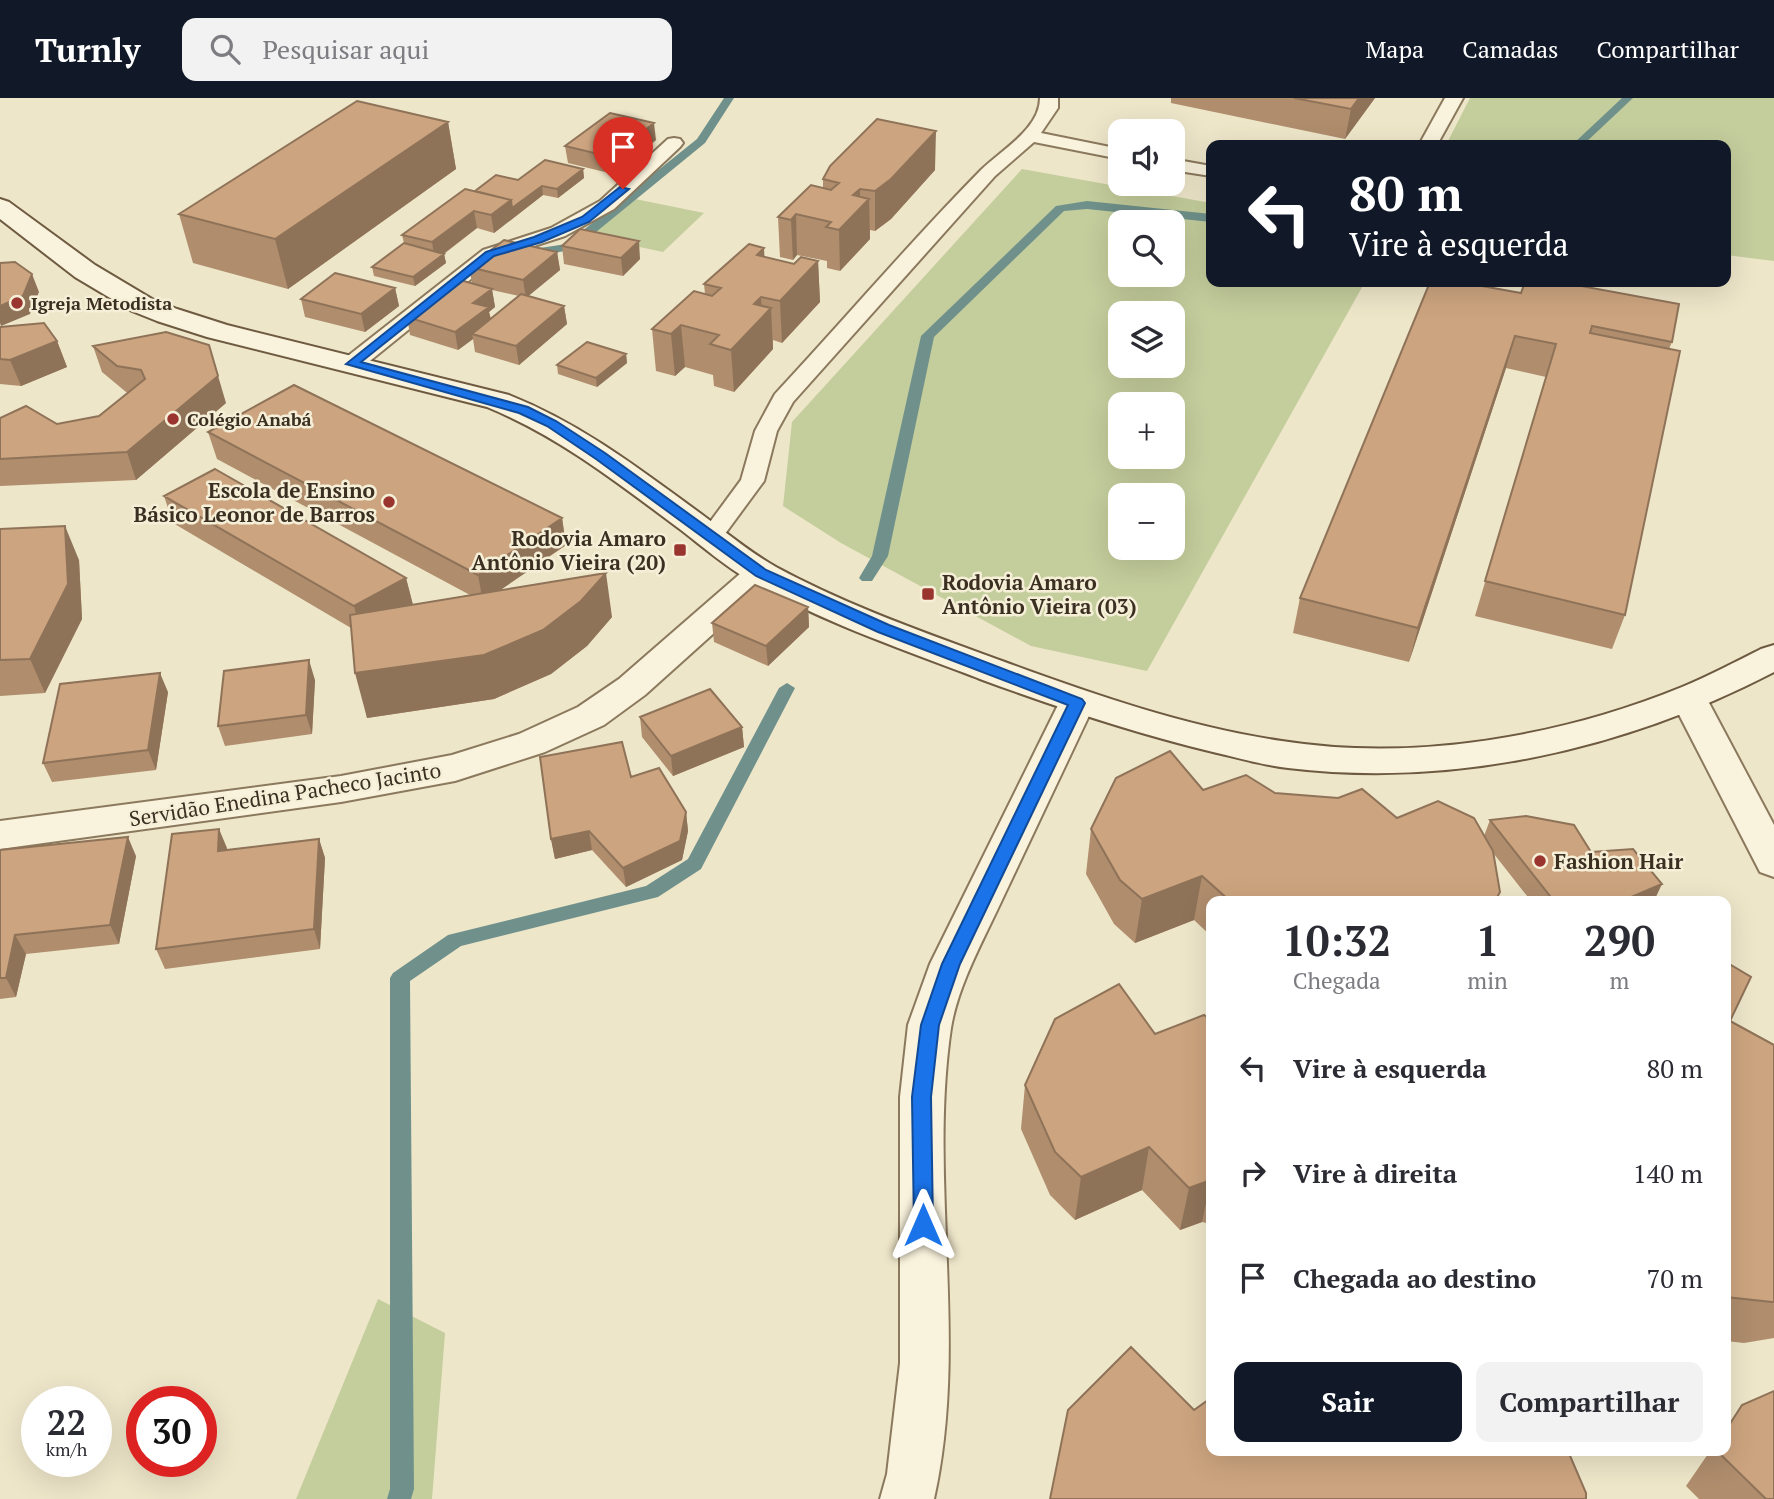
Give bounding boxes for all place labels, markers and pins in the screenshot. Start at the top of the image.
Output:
pin [593,117,653,189]
place label: Igreja Metodista [31,291,172,315]
marker: Igreja Metodista [9,295,25,311]
place label: Colégio Anabá [187,407,312,431]
marker: Colégio Anabá [165,411,181,427]
place label: Escola de Ensino Básico Leonor de Barros [134,476,375,528]
marker: Escola de Ensino Básico Leonor de Barros [381,494,397,510]
place label: Rodovia Amaro Antônio Vieira (20) [471,524,666,576]
marker: Rodovia Amaro Antônio Vieira (20) [672,542,688,558]
place label: Rodovia Amaro Antônio Vieira (03) [942,568,1137,620]
marker: Rodovia Amaro Antônio Vieira (03) [920,586,936,602]
place label: Fashion Hair [1554,847,1683,875]
marker: Fashion Hair [1532,853,1548,869]

